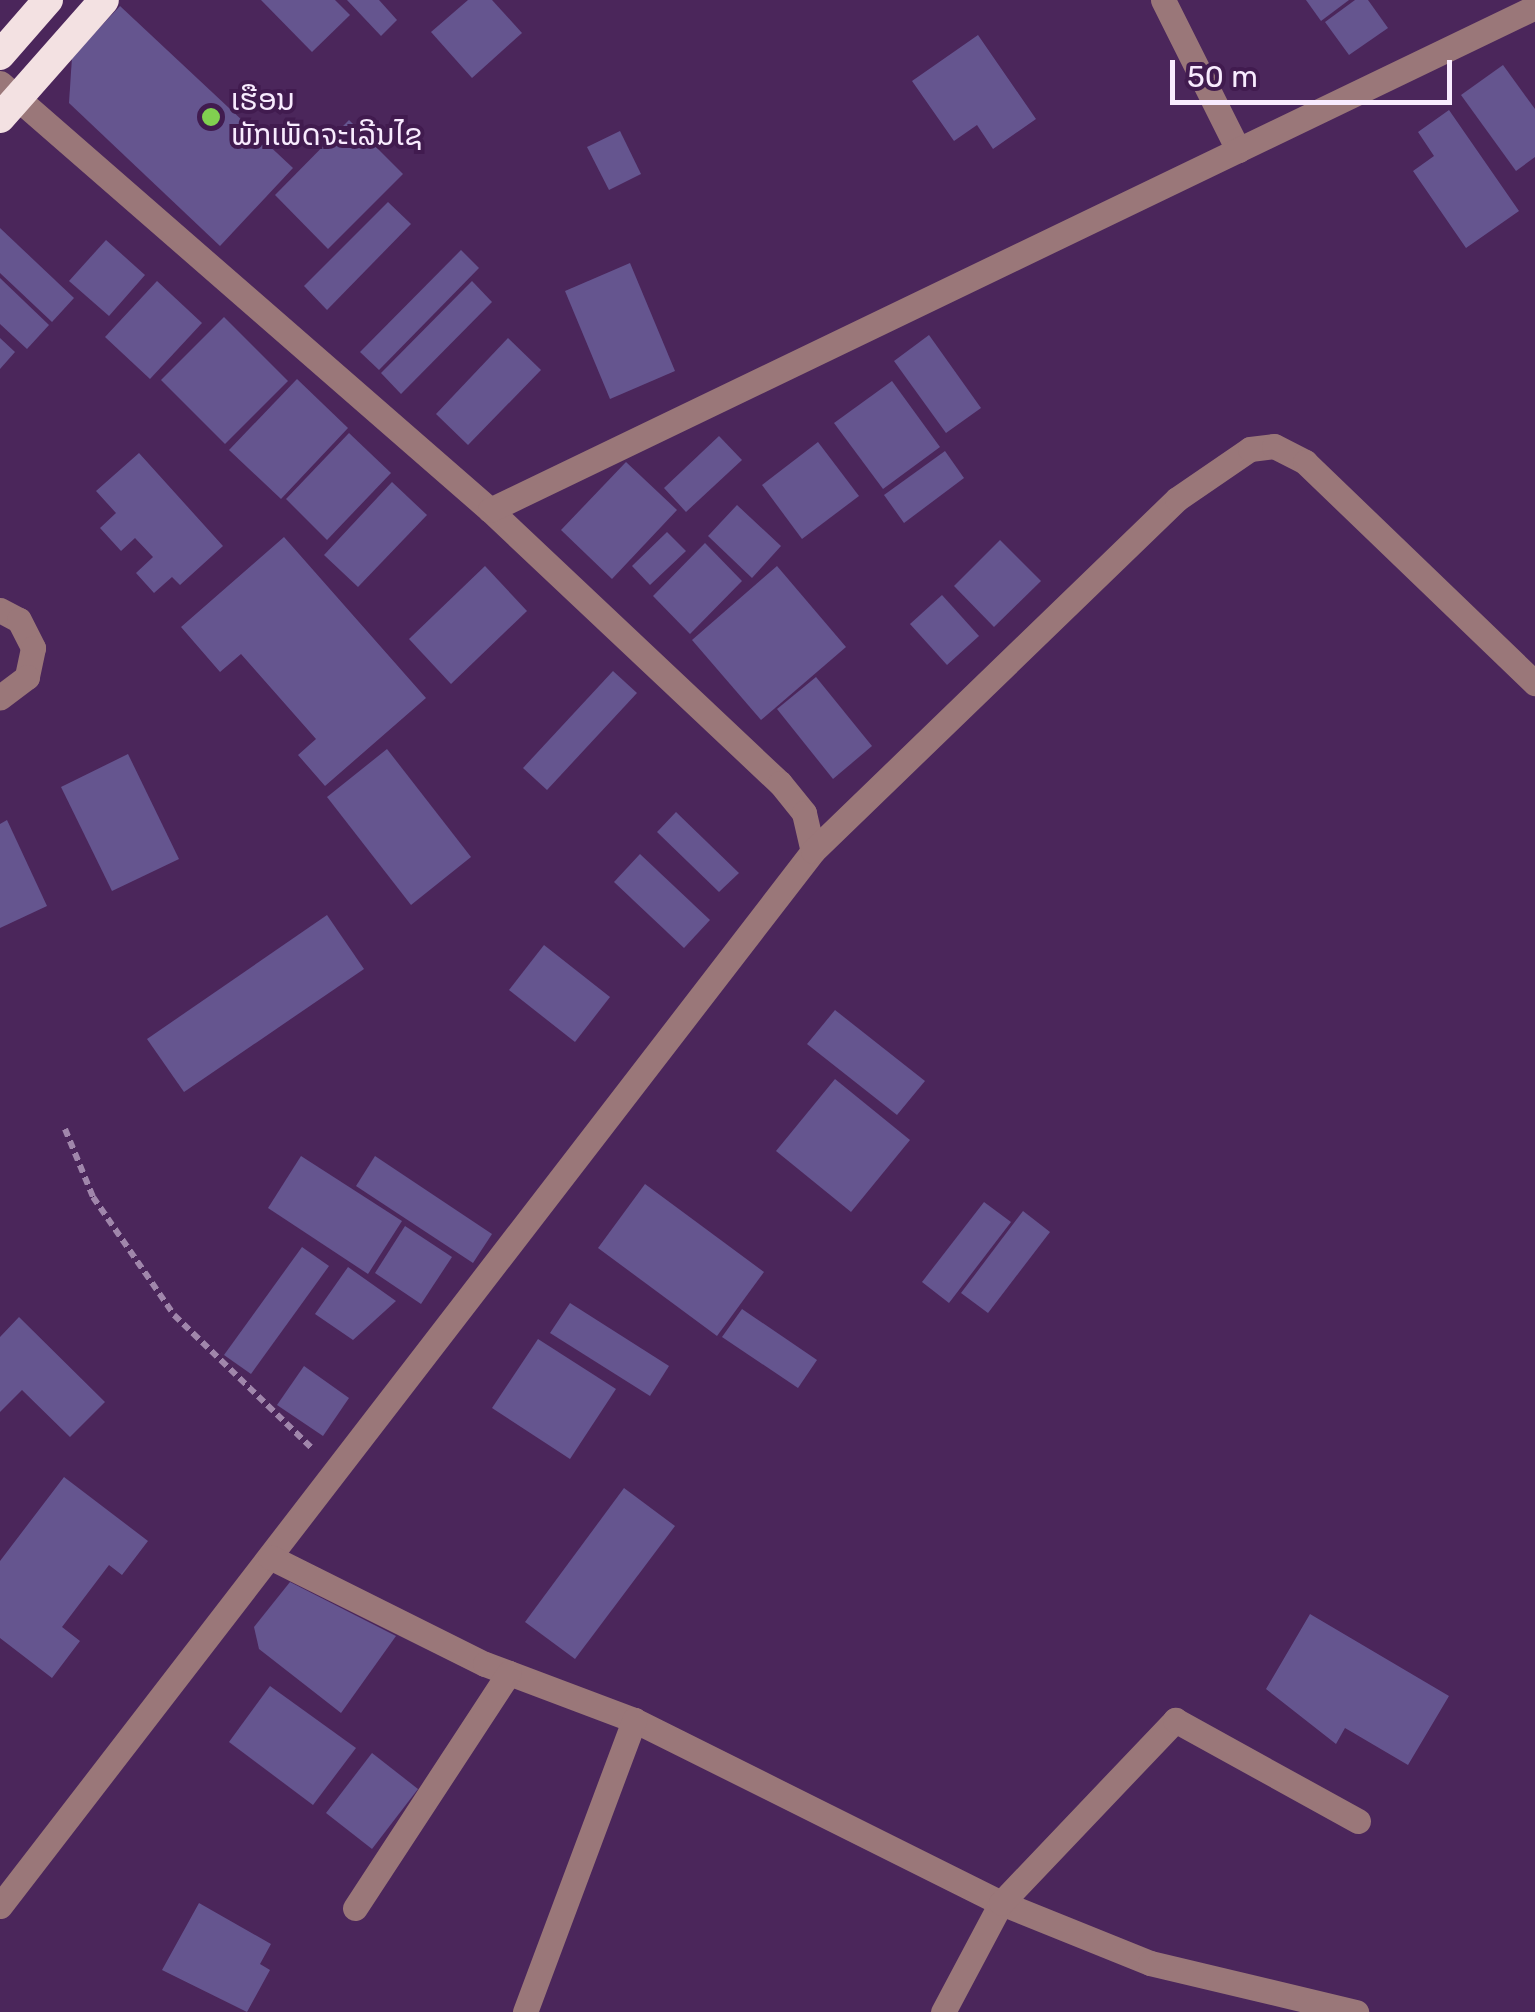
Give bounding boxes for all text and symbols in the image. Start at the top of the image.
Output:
scale bar [1175,40,1458,102]
text: 50 m [1187,59,1258,95]
place label: ເຮືອນ ພັກເພັດຈະເລີນໄຊ [231,82,423,152]
marker: ເຮືອນ ພັກເພັດຈະເລີນໄຊ [200,106,222,128]

